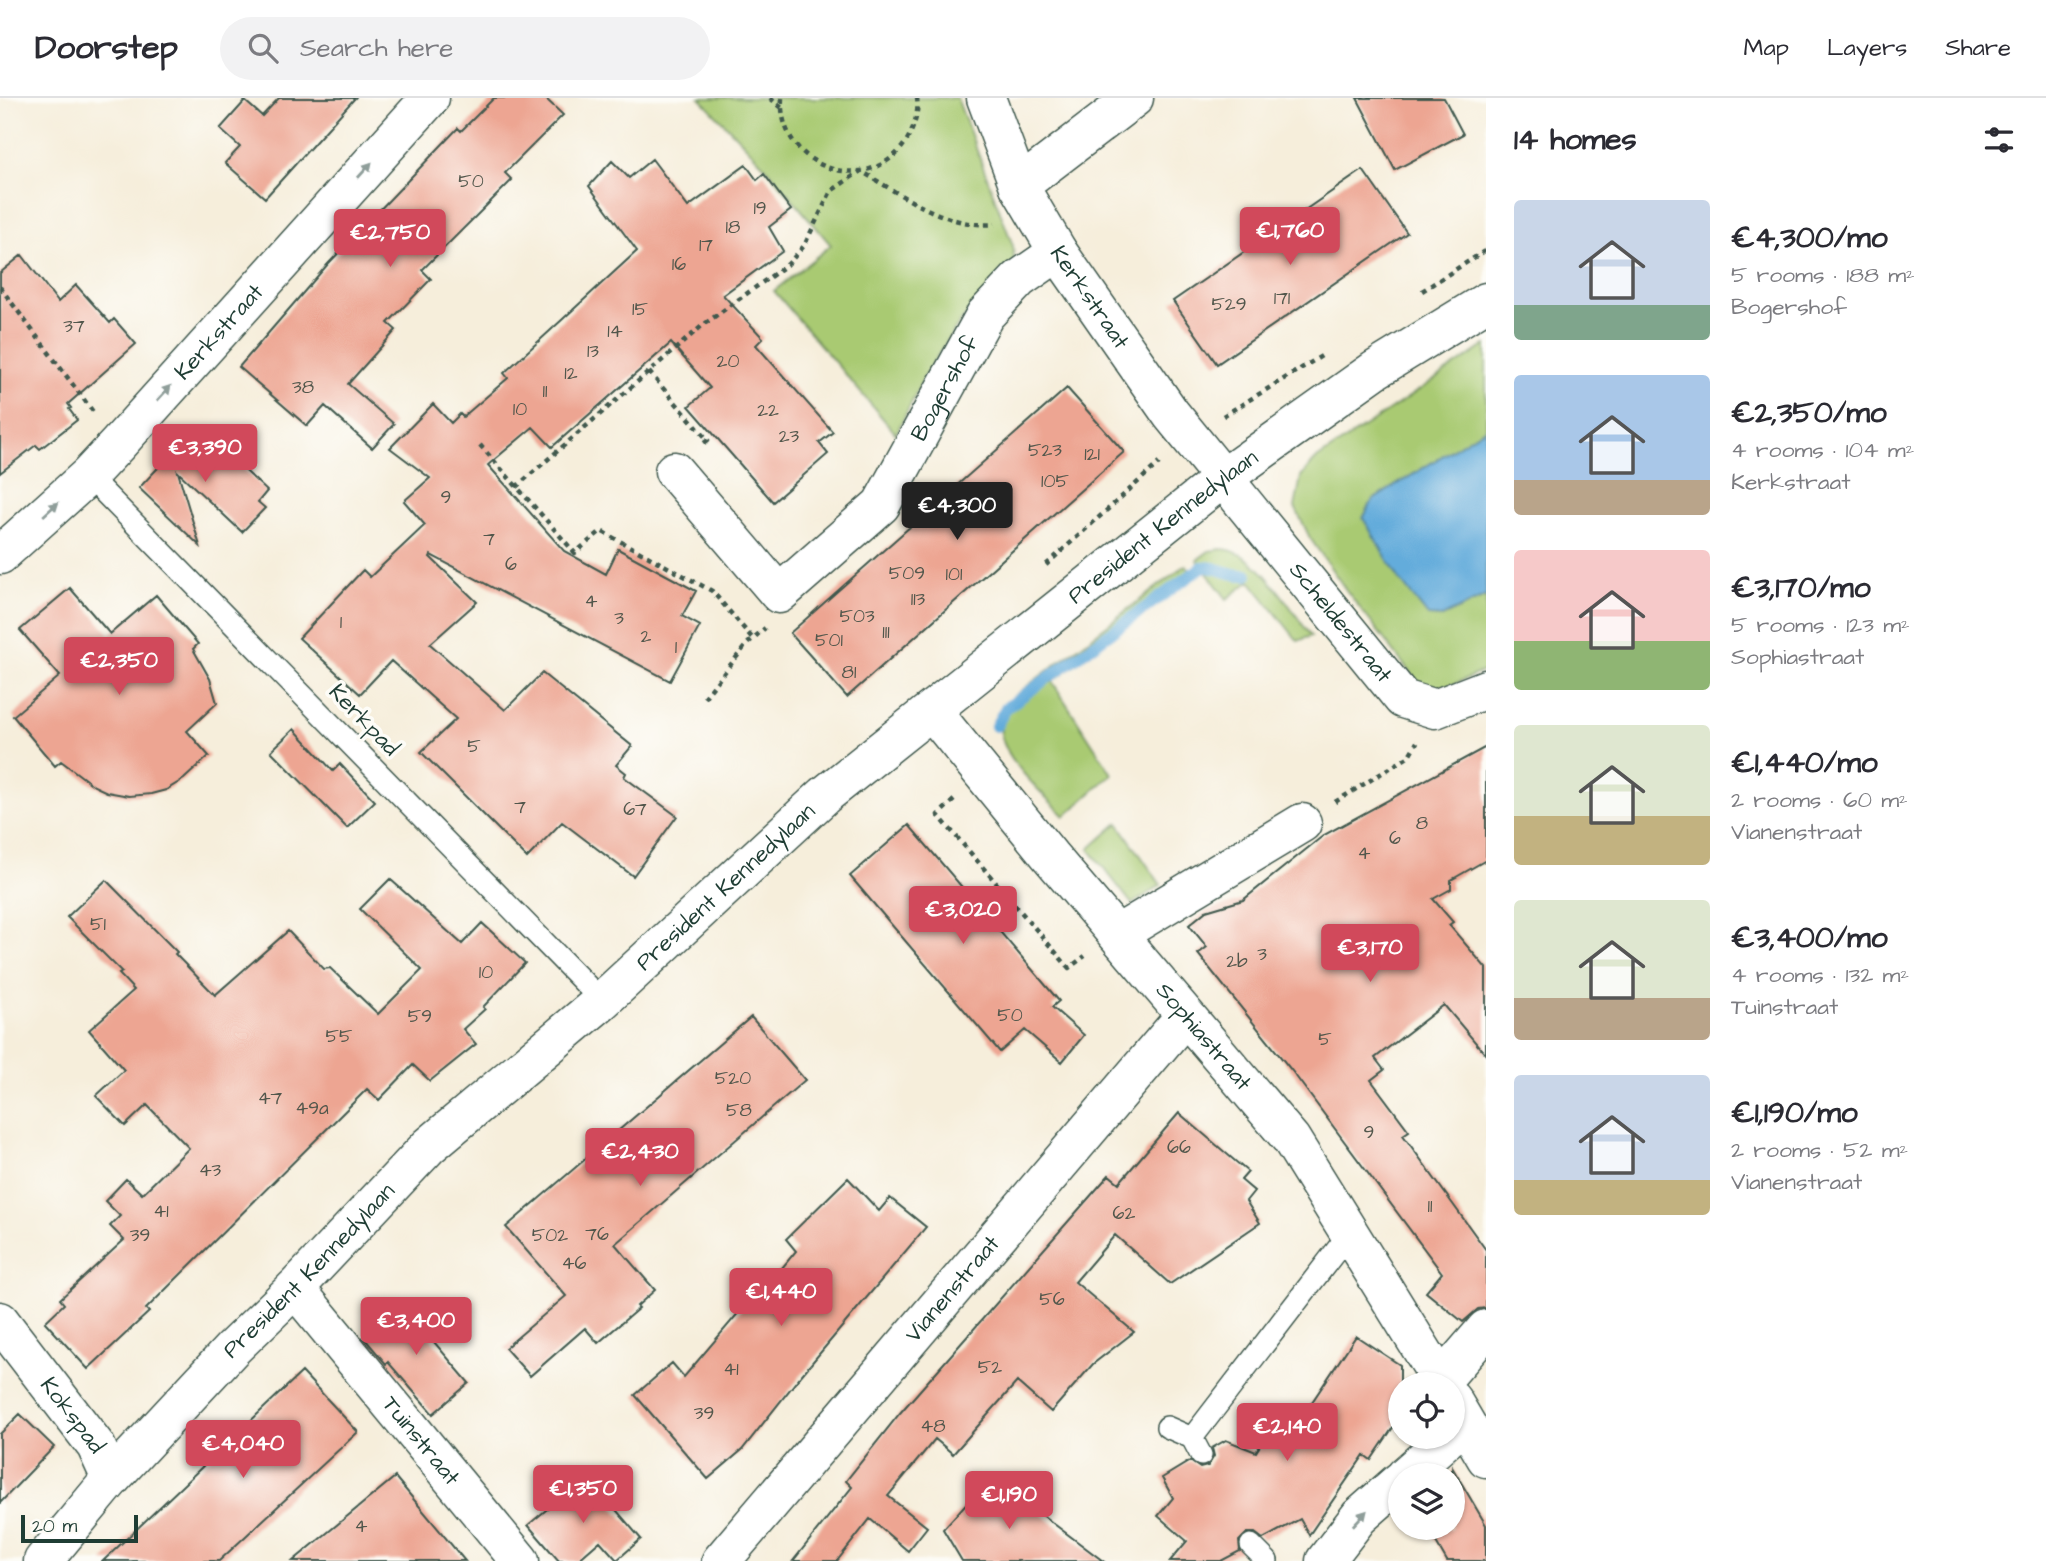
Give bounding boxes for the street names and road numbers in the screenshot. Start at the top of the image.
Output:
street label: Kerkstraat [1042,239,1137,356]
street label: Kerkstraat [167,276,271,387]
street label: Bogershof [903,330,987,447]
street label: President Kennedylaan [1061,442,1265,611]
street label: Scheldestraat [1282,555,1400,690]
street label: Kerkpad [321,677,407,763]
street label: President Kennedylaan [629,796,822,978]
street label: Sophiastraat [1148,975,1260,1098]
street label: President Kennedylaan [216,1176,402,1365]
street label: Vianenstraat [898,1228,1008,1350]
street label: Kokspad [33,1370,112,1461]
street label: Tuinstraat [374,1389,468,1493]

